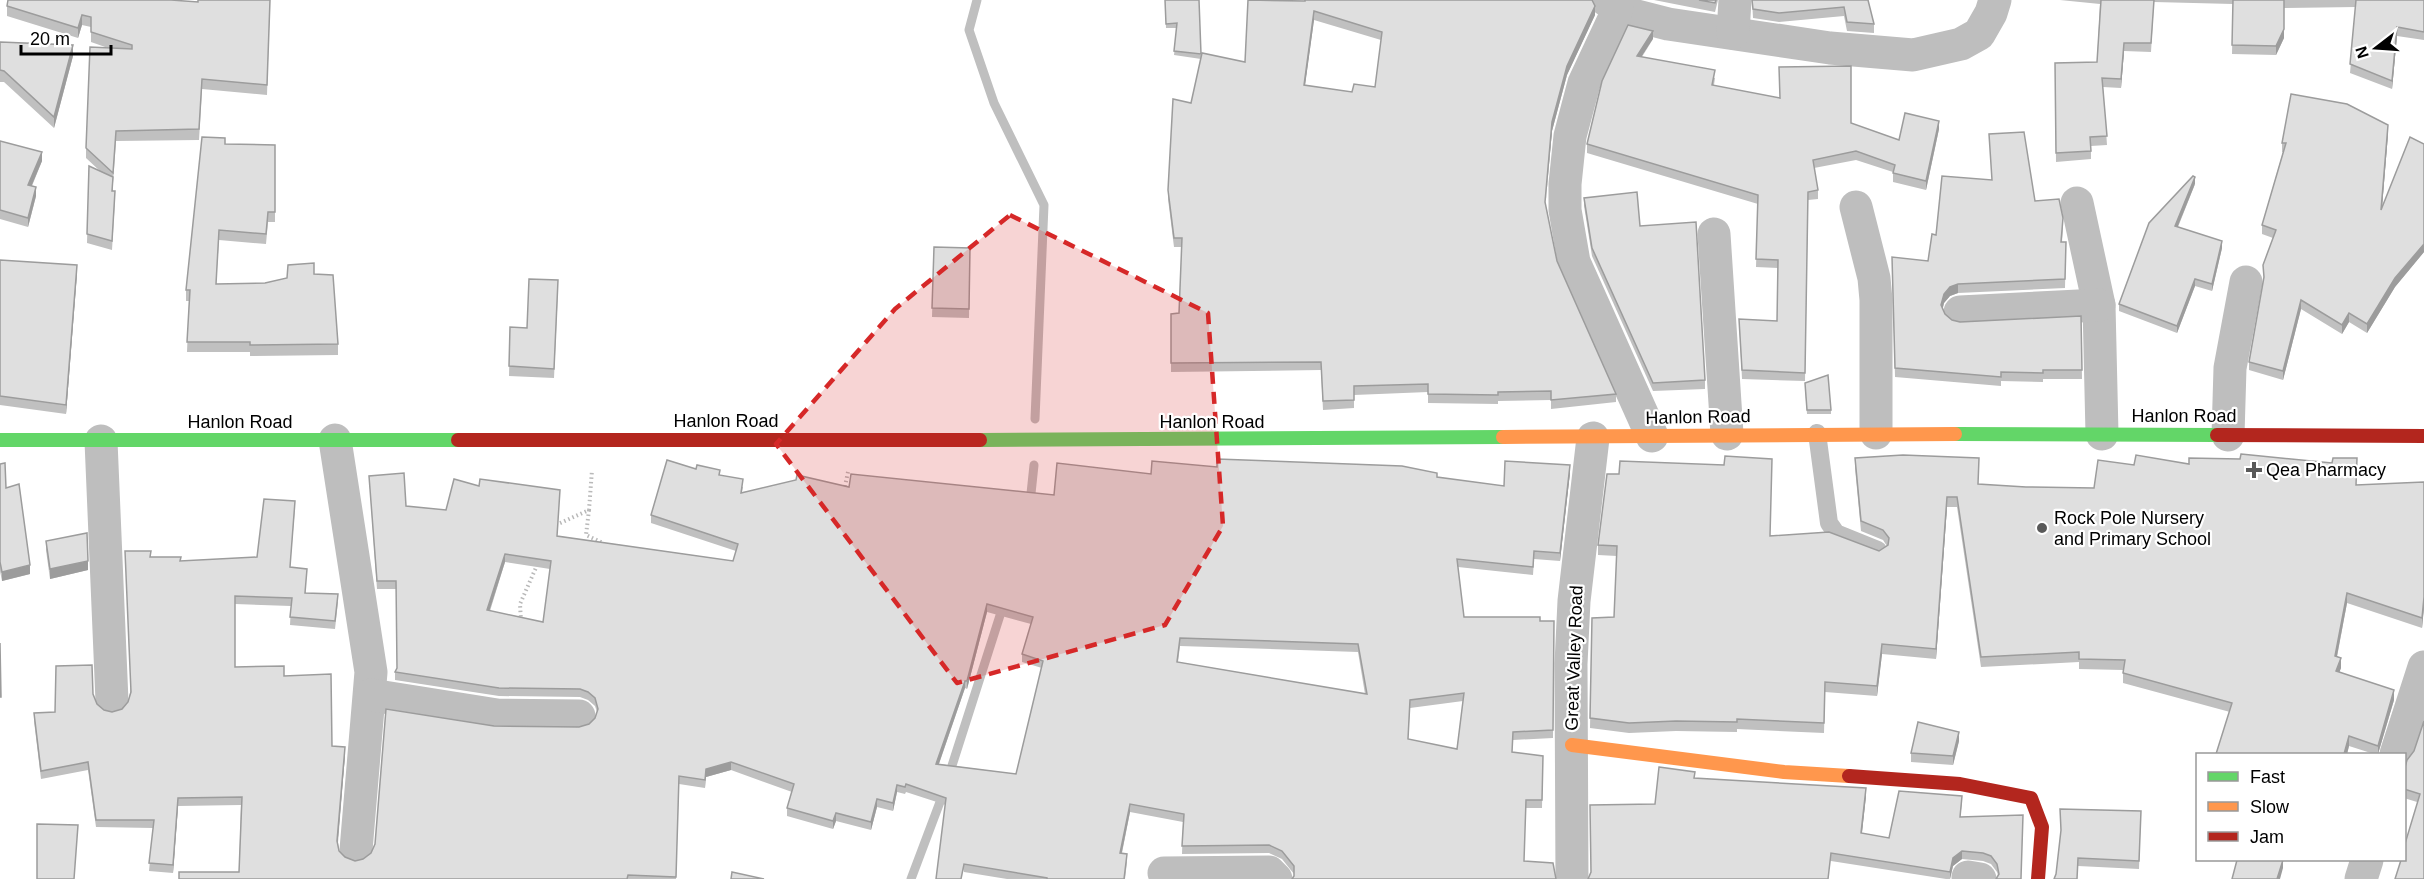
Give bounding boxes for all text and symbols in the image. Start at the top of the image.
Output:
scale bar [21,18,111,56]
north arrow [2346,18,2406,78]
text: 20 m [30,29,70,49]
text: N [2352,44,2372,60]
street label: Hanlon Road [1645,406,1751,428]
street label: Hanlon Road [2131,406,2237,426]
street label: Hanlon Road [673,411,779,431]
street label: Hanlon Road [187,412,293,432]
street label: Hanlon Road [1159,412,1265,432]
place label: Qea Pharmacy [2266,460,2386,480]
marker: Qea Pharmacy [2247,463,2261,477]
place label: Rock Pole Nursery and Primary School [2054,508,2211,549]
marker: Rock Pole Nursery and Primary School [2035,521,2049,535]
street label: Great Valley Road [1561,585,1587,731]
legend [2196,753,2406,861]
text: Fast [2250,767,2285,787]
text: Slow [2250,797,2290,817]
text: Jam [2250,827,2284,847]

